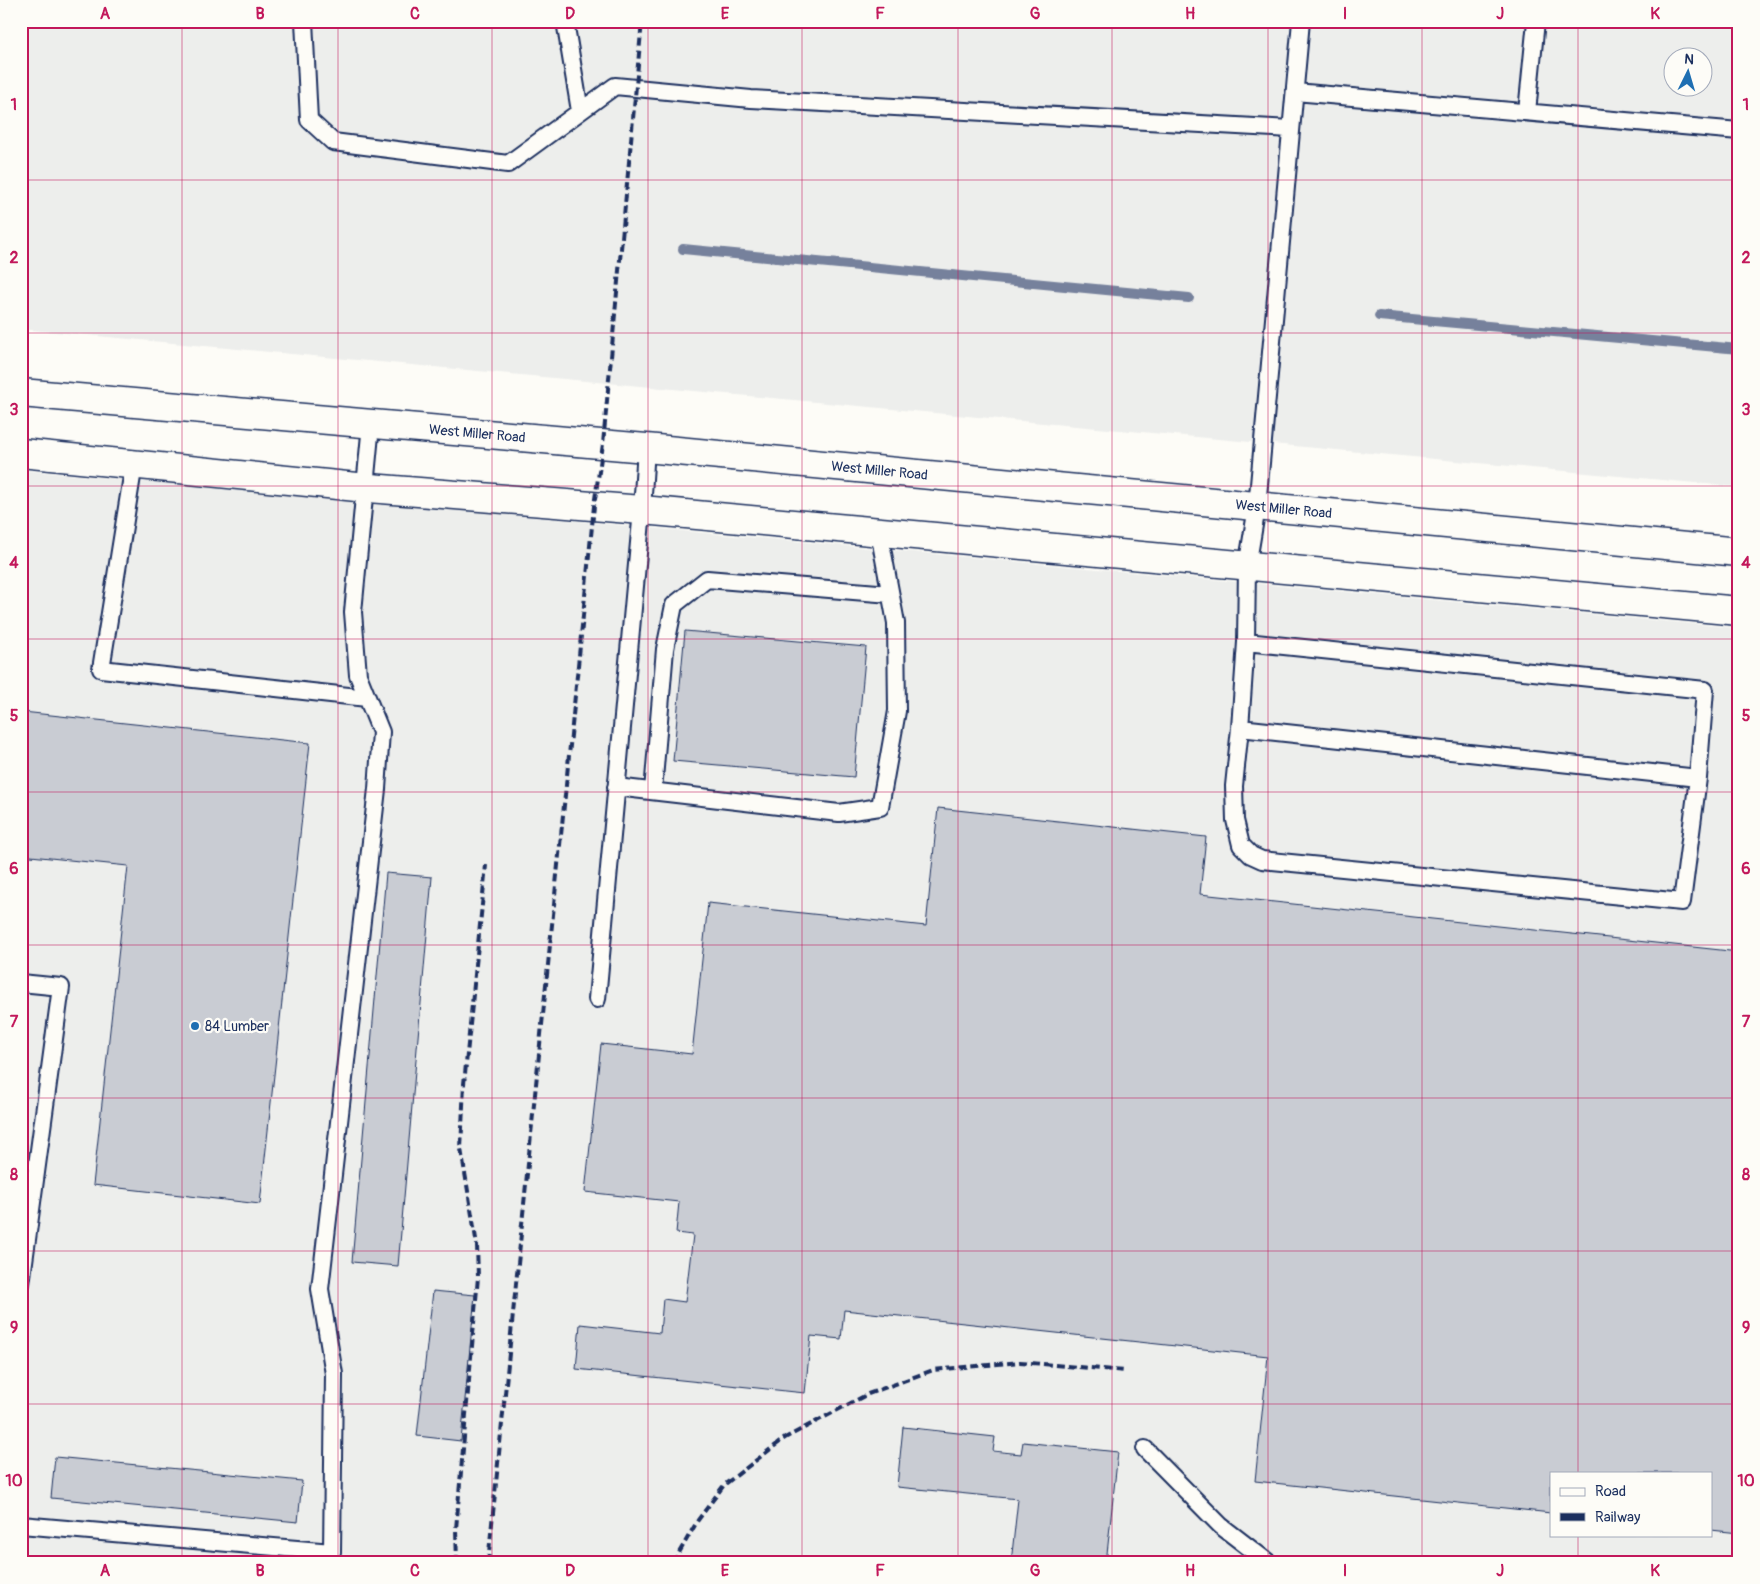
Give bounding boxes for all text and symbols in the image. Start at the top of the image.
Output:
text: A [100,4,111,24]
text: B [255,4,265,24]
text: C [410,4,420,24]
text: D [565,4,575,24]
text: E [721,4,730,24]
text: F [875,4,885,24]
text: G [1030,4,1041,24]
text: H [1185,4,1195,24]
text: I [1343,4,1347,24]
text: J [1496,4,1504,24]
text: K [1650,4,1660,24]
north arrow [1662,48,1712,98]
text: N [1684,51,1695,68]
text: 1 [11,95,17,115]
text: 1 [1743,95,1749,115]
text: 2 [10,248,19,268]
text: 2 [1742,248,1751,268]
text: 3 [10,400,19,420]
text: 3 [1742,400,1751,420]
street label: West Miller Road [428,421,526,446]
street label: West Miller Road [830,458,929,484]
street label: West Miller Road [1235,496,1333,522]
text: 4 [9,553,19,573]
text: 4 [1741,553,1751,573]
text: 5 [10,706,19,726]
text: 5 [1742,706,1751,726]
text: 6 [9,859,19,879]
text: 6 [1741,859,1751,879]
text: 7 [10,1012,19,1032]
text: 7 [1742,1012,1751,1032]
place label: 84 Lumber [205,1018,269,1035]
marker: 84 Lumber [189,1020,201,1032]
text: 8 [10,1165,18,1185]
text: 8 [1742,1165,1750,1185]
text: 9 [10,1318,18,1338]
text: 9 [1742,1318,1750,1338]
text: 10 [5,1471,23,1491]
text: 10 [1737,1471,1755,1491]
legend [1550,1472,1712,1536]
text: Road [1595,1482,1626,1501]
text: Railway [1595,1508,1641,1527]
text: A [100,1561,111,1581]
text: B [255,1561,265,1581]
text: C [410,1561,420,1581]
text: D [565,1561,575,1581]
text: E [721,1561,730,1581]
text: F [875,1561,885,1581]
text: G [1030,1561,1041,1581]
text: H [1185,1561,1195,1581]
text: I [1343,1561,1347,1581]
text: J [1496,1561,1504,1581]
text: K [1650,1561,1660,1581]

